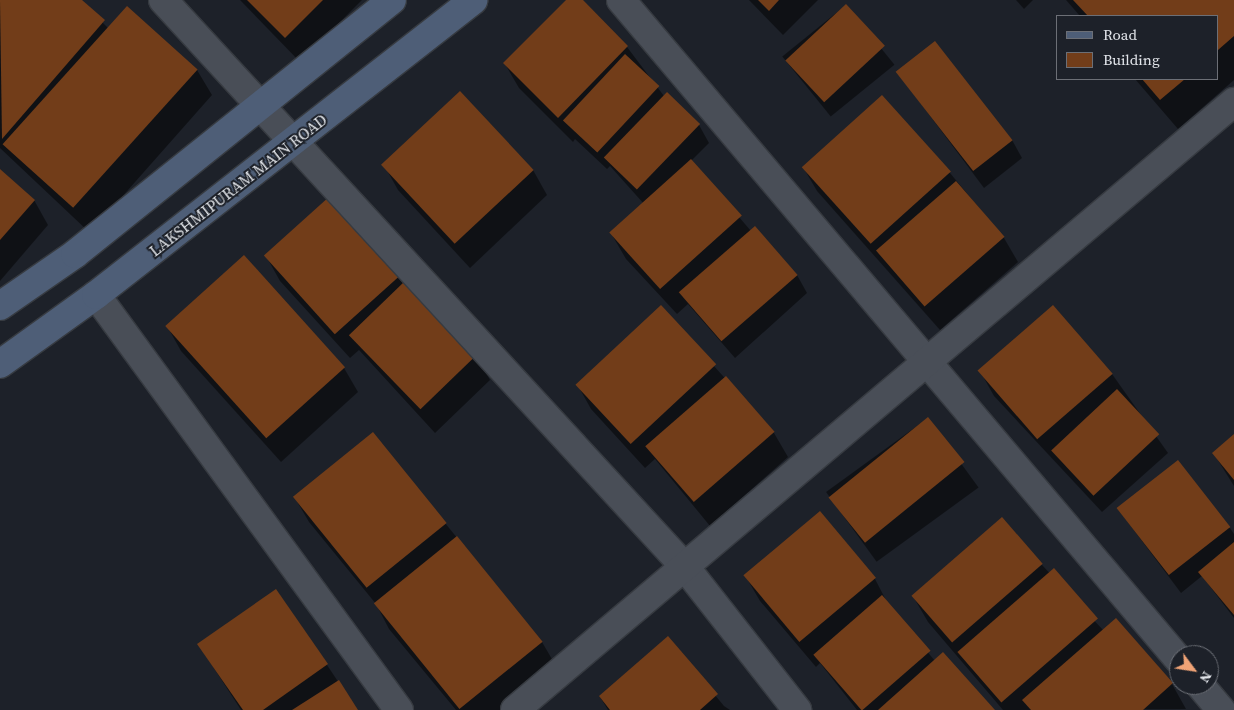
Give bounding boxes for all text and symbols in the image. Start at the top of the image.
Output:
legend [1056,15,1219,80]
text: Road [1103,24,1137,45]
text: Building [1103,49,1160,70]
street label: LAKSHMIPURAM MAIN ROAD [145,110,331,260]
north arrow [1169,645,1219,695]
text: N [1195,668,1217,687]

